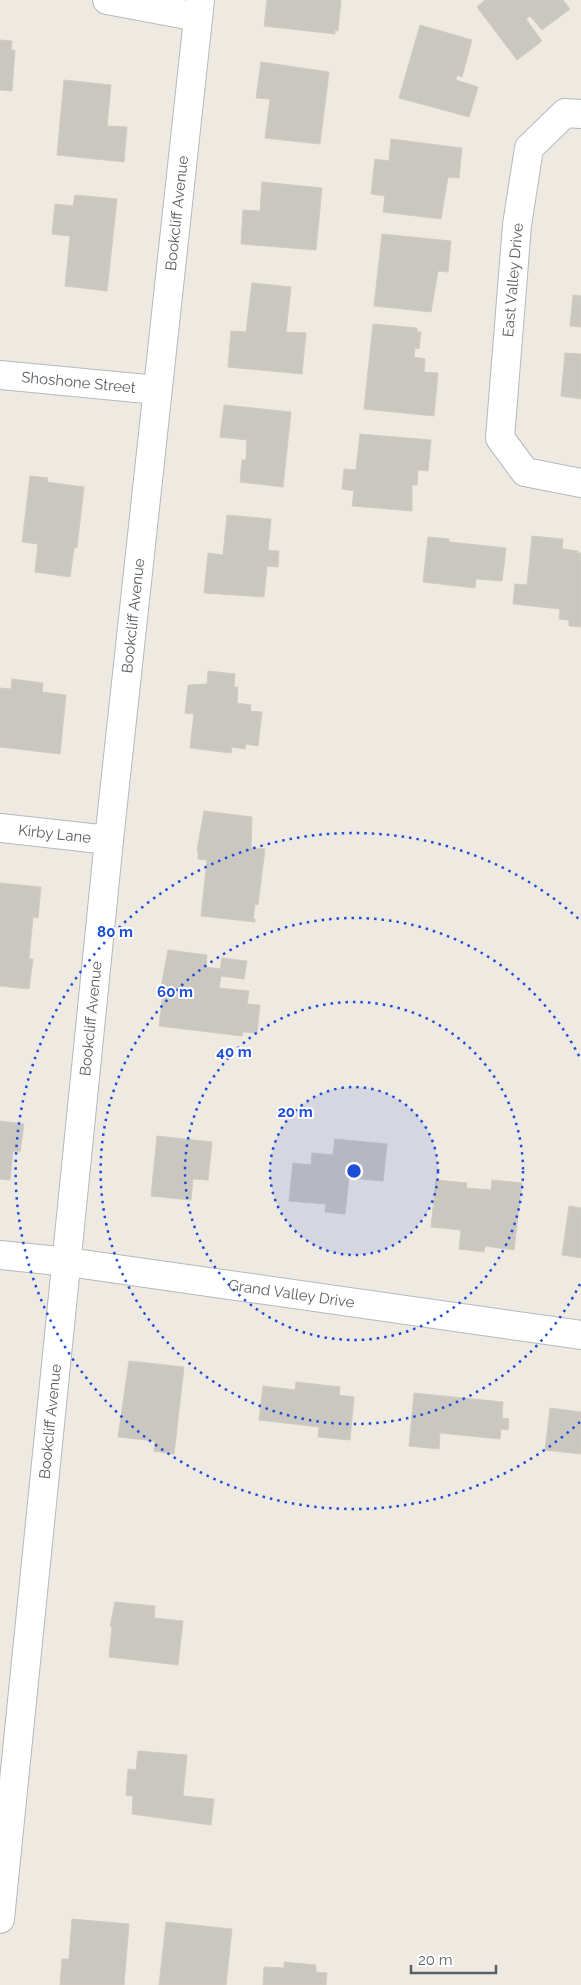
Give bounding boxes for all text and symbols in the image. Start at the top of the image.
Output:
street label: Bookcliff Avenue [162,155,192,272]
street label: East Valley Drive [499,222,527,338]
street label: Shoshone Street [21,368,137,397]
street label: Bookcliff Avenue [118,557,148,674]
street label: Kirby Lane [17,821,92,847]
text: 80 m [97,923,133,941]
street label: Bookcliff Avenue [76,960,106,1077]
text: 60 m [157,983,193,1001]
text: 40 m [216,1043,252,1061]
text: 20 m [277,1103,313,1121]
centre of rings [345,1162,363,1180]
street label: Grand Valley Drive [227,1276,356,1312]
street label: Bookcliff Avenue [35,1363,65,1480]
scale bar [411,1942,496,1974]
text: 20 m [418,1951,453,1969]

